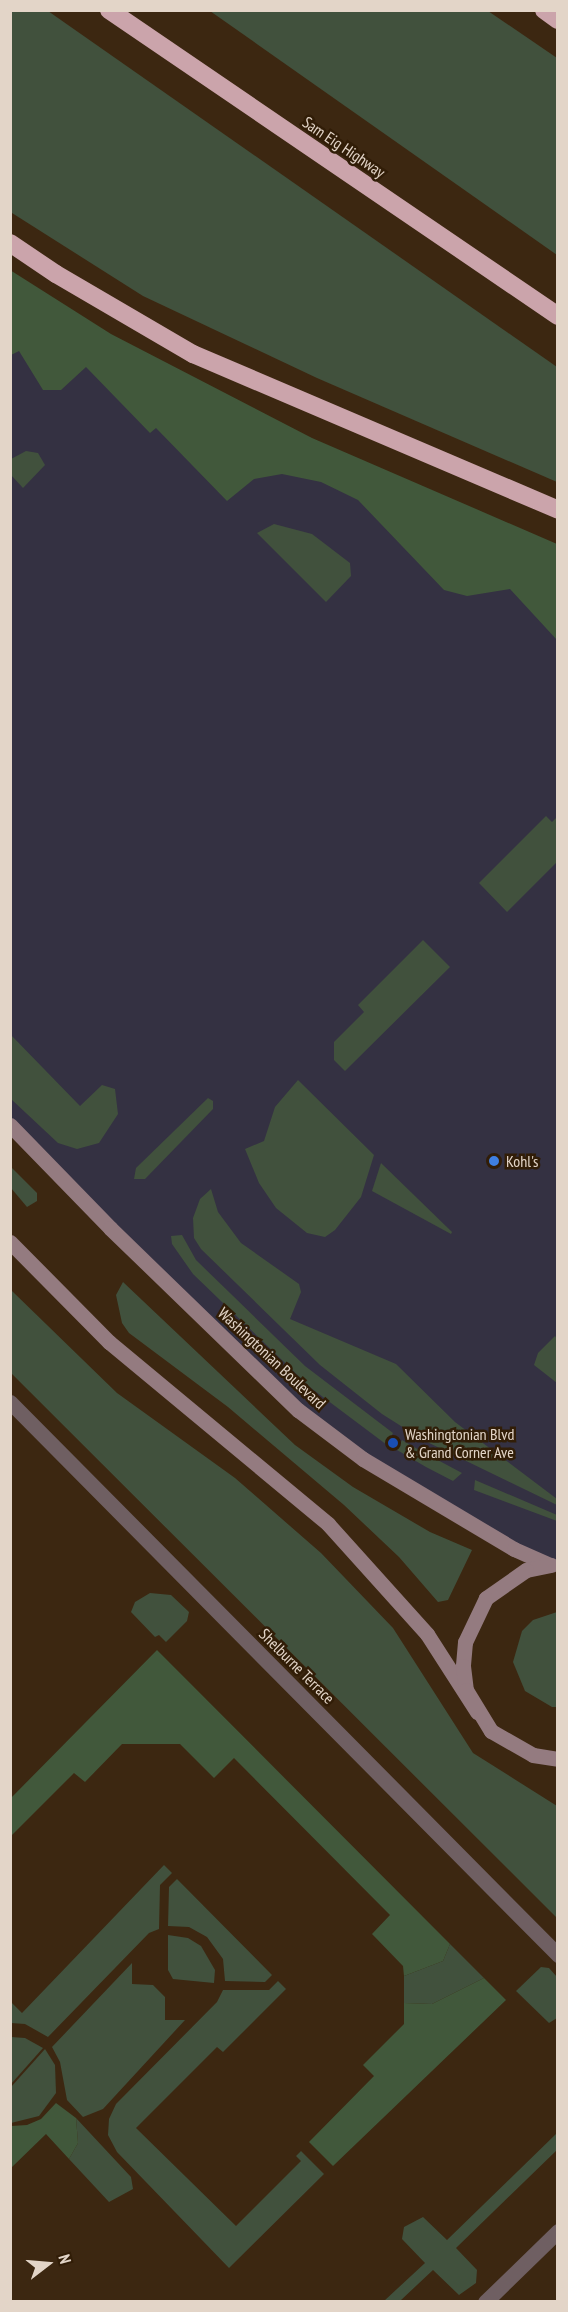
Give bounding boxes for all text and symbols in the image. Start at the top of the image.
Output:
street label: Sam Eig Highway [299,112,389,182]
place label: Kohl's [506,1151,538,1171]
marker: Kohl's [487,1154,501,1168]
street label: Washingtonian Boulevard [214,1303,330,1413]
place label: Washingtonian Blvd & Grand Corner Ave [405,1424,514,1462]
marker: Washingtonian Blvd & Grand Corner Ave [386,1436,400,1450]
street label: Shelburne Terrace [255,1624,339,1708]
north arrow [18,2234,78,2294]
text: N [54,2252,76,2266]

